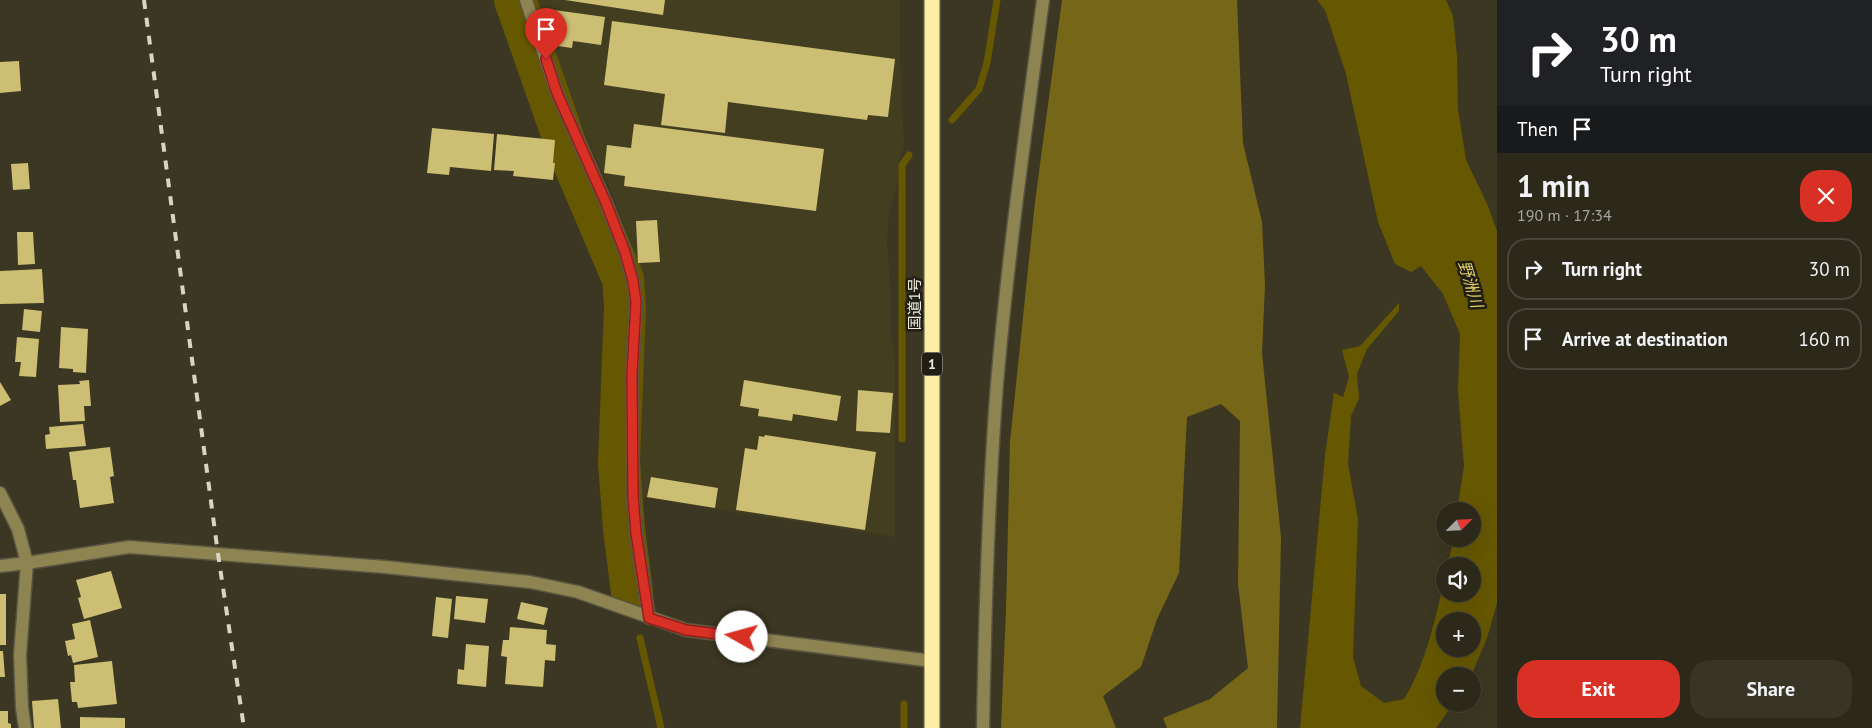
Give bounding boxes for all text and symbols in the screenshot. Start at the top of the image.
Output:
pin [525,8,567,59]
icon: arrive [532,15,560,43]
text: 30 m [1600,16,1677,62]
icon: right [1517,20,1582,85]
text: Turn right [1600,60,1692,88]
icon: arrive [1568,115,1596,143]
text: Then [1517,117,1558,141]
text: 1 min [1517,166,1590,205]
button: close [1800,170,1852,222]
text: 190 m · 17:34 [1517,205,1612,225]
icon: right [1519,255,1547,283]
text: Turn right [1562,257,1642,281]
text: 30 m [1809,257,1850,281]
water label: 野洲川 [1454,258,1488,312]
street label: 国道1号 [905,277,924,331]
icon: arrive [1519,325,1547,353]
text: Arrive at destination [1562,327,1728,351]
text: 160 m [1798,327,1850,351]
road number: 1 [922,352,942,376]
north arrow [1436,502,1481,548]
map controls [1436,502,1481,712]
button: sound [1436,557,1481,602]
position arrow [715,610,767,662]
button: + [1436,612,1481,657]
button: Exit [1517,660,1680,718]
button: Share [1690,660,1852,718]
button: − [1436,667,1481,712]

